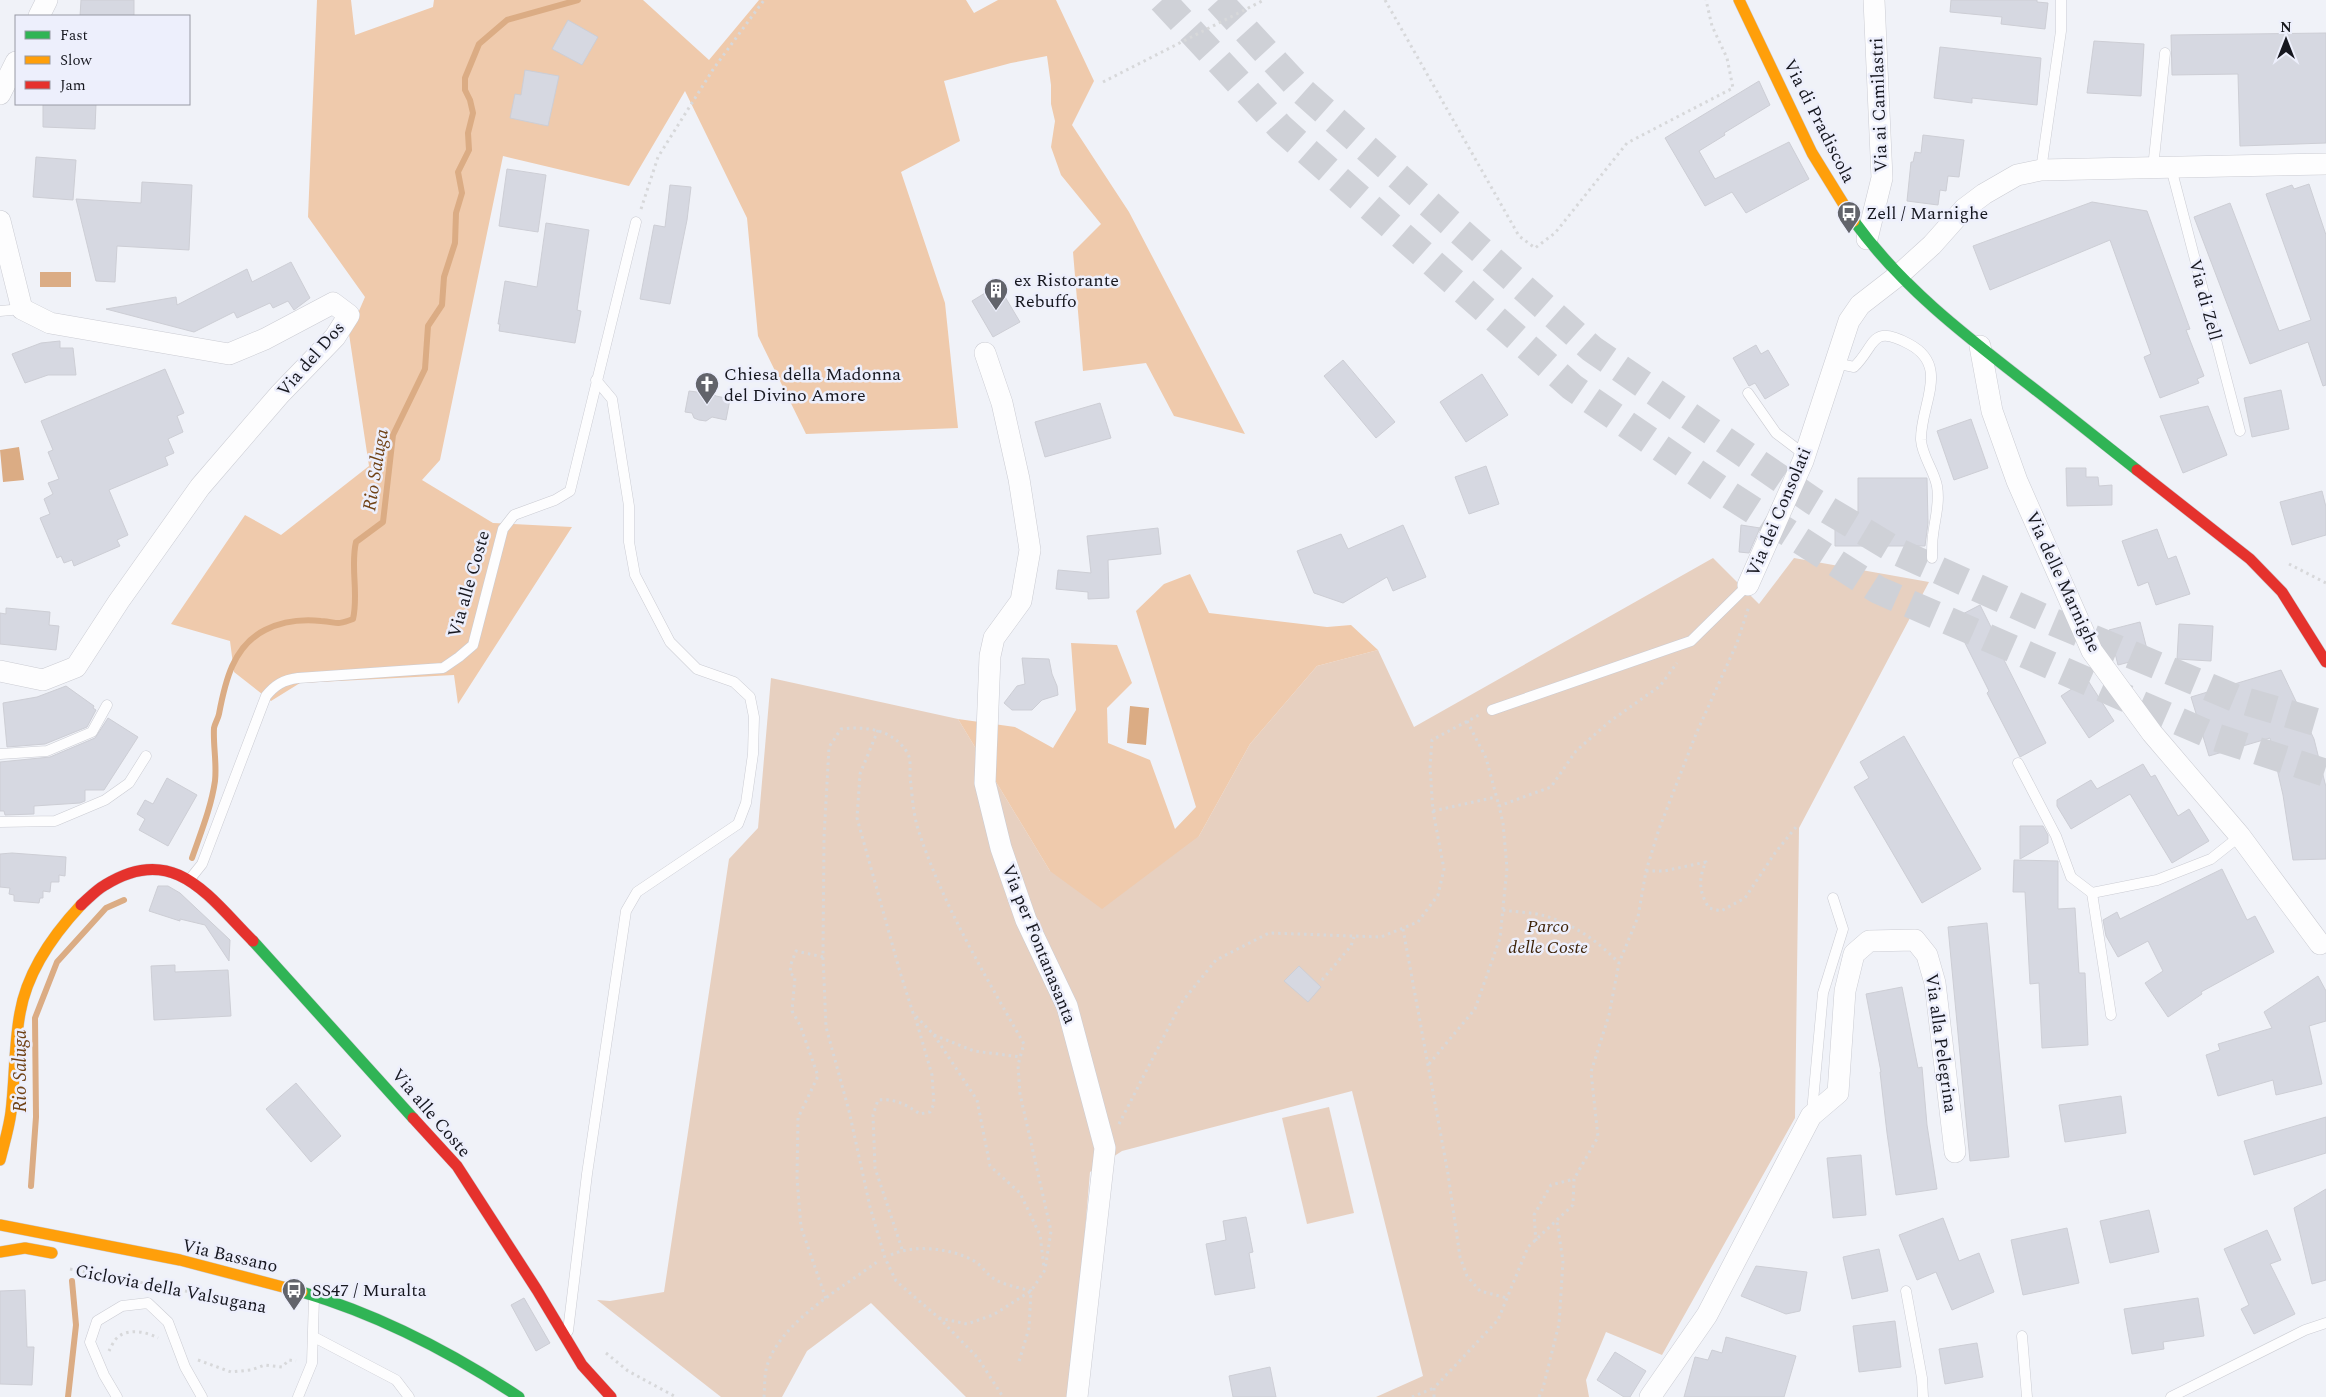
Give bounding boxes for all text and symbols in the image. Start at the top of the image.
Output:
legend [15,15,190,105]
north arrow [2261,15,2311,65]
text: N [2280,17,2292,38]
text: Fast [60,24,88,47]
street label: Via ai Camilastri [1863,37,1895,173]
text: Slow [60,49,92,72]
street label: Via di Pradiscola [1776,54,1862,188]
text: Jam [60,74,86,97]
bus stop icon: Zell / Marnighe [1836,200,1862,234]
place label: Zell / Marnighe [1866,200,1988,227]
street label: Via di Zell [2181,256,2229,344]
place label: ex Ristorante Rebuffo [1014,267,1119,315]
building icon: ex Ristorante Rebuffo [983,277,1009,311]
street label: Via del Dos [271,315,351,403]
place label: Chiesa della Madonna del Divino Amore [724,361,901,409]
church icon: Chiesa della Madonna del Divino Amore [694,371,720,405]
water label: Rio Saluga [355,426,397,513]
street label: Via dei Consolati [1740,443,1818,581]
street label: Via delle Marnighe [2018,507,2108,657]
street label: Via alle Coste [441,527,497,641]
street label: Via per Fontanasanta [995,860,1083,1028]
park label: Parco delle Coste [1508,913,1588,961]
street label: Via alla Pelegrina [1918,972,1964,1115]
water label: Rio Saluga [6,1029,35,1112]
street label: Via alle Coste [385,1063,477,1163]
street label: Via Bassano [180,1232,280,1280]
street label: Ciclovia della Valsugana [73,1257,269,1321]
bus stop icon: SS47 / Muralta [281,1277,307,1311]
place label: SS47 / Muralta [312,1277,427,1304]

